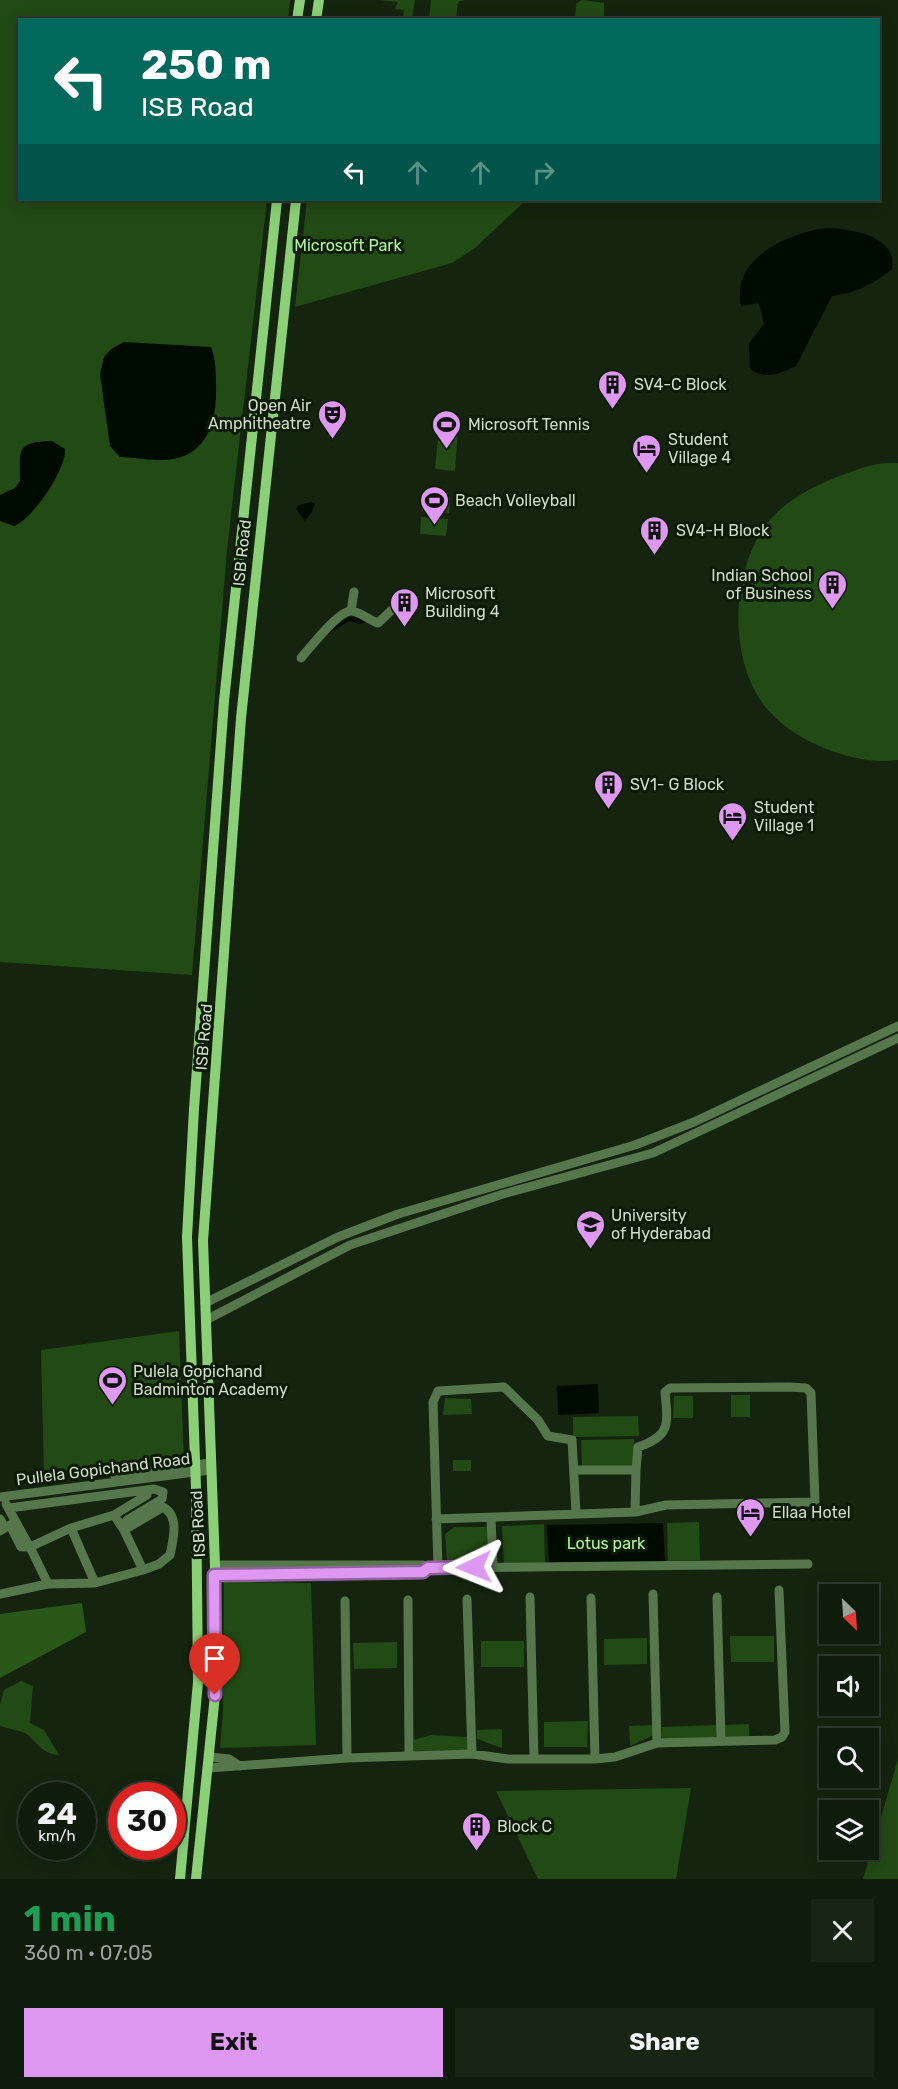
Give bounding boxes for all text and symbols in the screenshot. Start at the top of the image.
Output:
text: 250 m [141,40,271,90]
icon: left [42,42,120,120]
text: ISB Road [141,91,254,123]
icon: left [338,156,371,189]
icon: ahead [401,156,434,189]
icon: ahead [464,156,497,189]
icon: right [527,156,560,189]
park label: Microsoft Park [294,236,402,255]
building icon: SV4-C Block [597,368,629,410]
place label: SV4-C Block [634,375,727,394]
place label: Open Air Amphitheatre [208,396,311,433]
theatre icon: Open Air Amphitheatre [316,398,348,440]
sports icon: Microsoft Tennis [431,408,463,450]
place label: Microsoft Tennis [468,415,590,434]
place label: Student Village 4 [668,430,731,467]
hotel icon: Student Village 4 [631,432,663,474]
sports icon: Beach Volleyball [418,484,450,526]
place label: Beach Volleyball [455,491,576,510]
building icon: SV4-H Block [639,514,671,556]
street label: ISB Road [229,519,255,587]
place label: SV4-H Block [676,521,770,540]
place label: Indian School of Business [711,566,812,603]
building icon: Indian School of Business [817,568,849,610]
place label: Microsoft Building 4 [425,584,500,621]
building icon: Microsoft Building 4 [388,586,420,628]
building icon: SV1- G Block [593,768,625,810]
place label: SV1- G Block [630,775,725,794]
place label: Student Village 1 [754,798,814,835]
hotel icon: Student Village 1 [717,800,749,842]
street label: ISB Road [192,1003,216,1071]
place label: University of Hyderabad [611,1206,711,1243]
school or university icon: University of Hyderabad [574,1208,606,1250]
place label: Pulela Gopichand Badminton Academy [133,1362,288,1399]
sports icon: Pulela Gopichand Badminton Academy [96,1364,128,1406]
street label: Pullela Gopichand Road [15,1449,191,1489]
street label: ISB Road [187,1490,209,1558]
hotel icon: Ellaa Hotel [735,1496,767,1538]
place label: Ellaa Hotel [772,1503,851,1522]
park label: Lotus park [567,1534,646,1553]
position arrow [442,1535,506,1599]
north arrow [819,1584,879,1644]
map controls [819,1584,879,1860]
pin [189,1633,240,1695]
icon: arrive [198,1642,231,1675]
button: sound [819,1656,879,1716]
button: search [819,1728,879,1788]
speed limit sign: 30 [108,1782,186,1860]
text: 24 [37,1796,77,1832]
button: layers [819,1800,879,1860]
building icon: Block C [460,1810,492,1852]
place label: Block C [497,1817,552,1836]
text: km/h [38,1827,76,1845]
text: 1 min [24,1897,116,1940]
button: close [811,1899,874,1962]
text: 360 m · 07:05 [24,1941,153,1965]
button: Exit [24,2008,443,2077]
button: Share [455,2008,874,2077]

